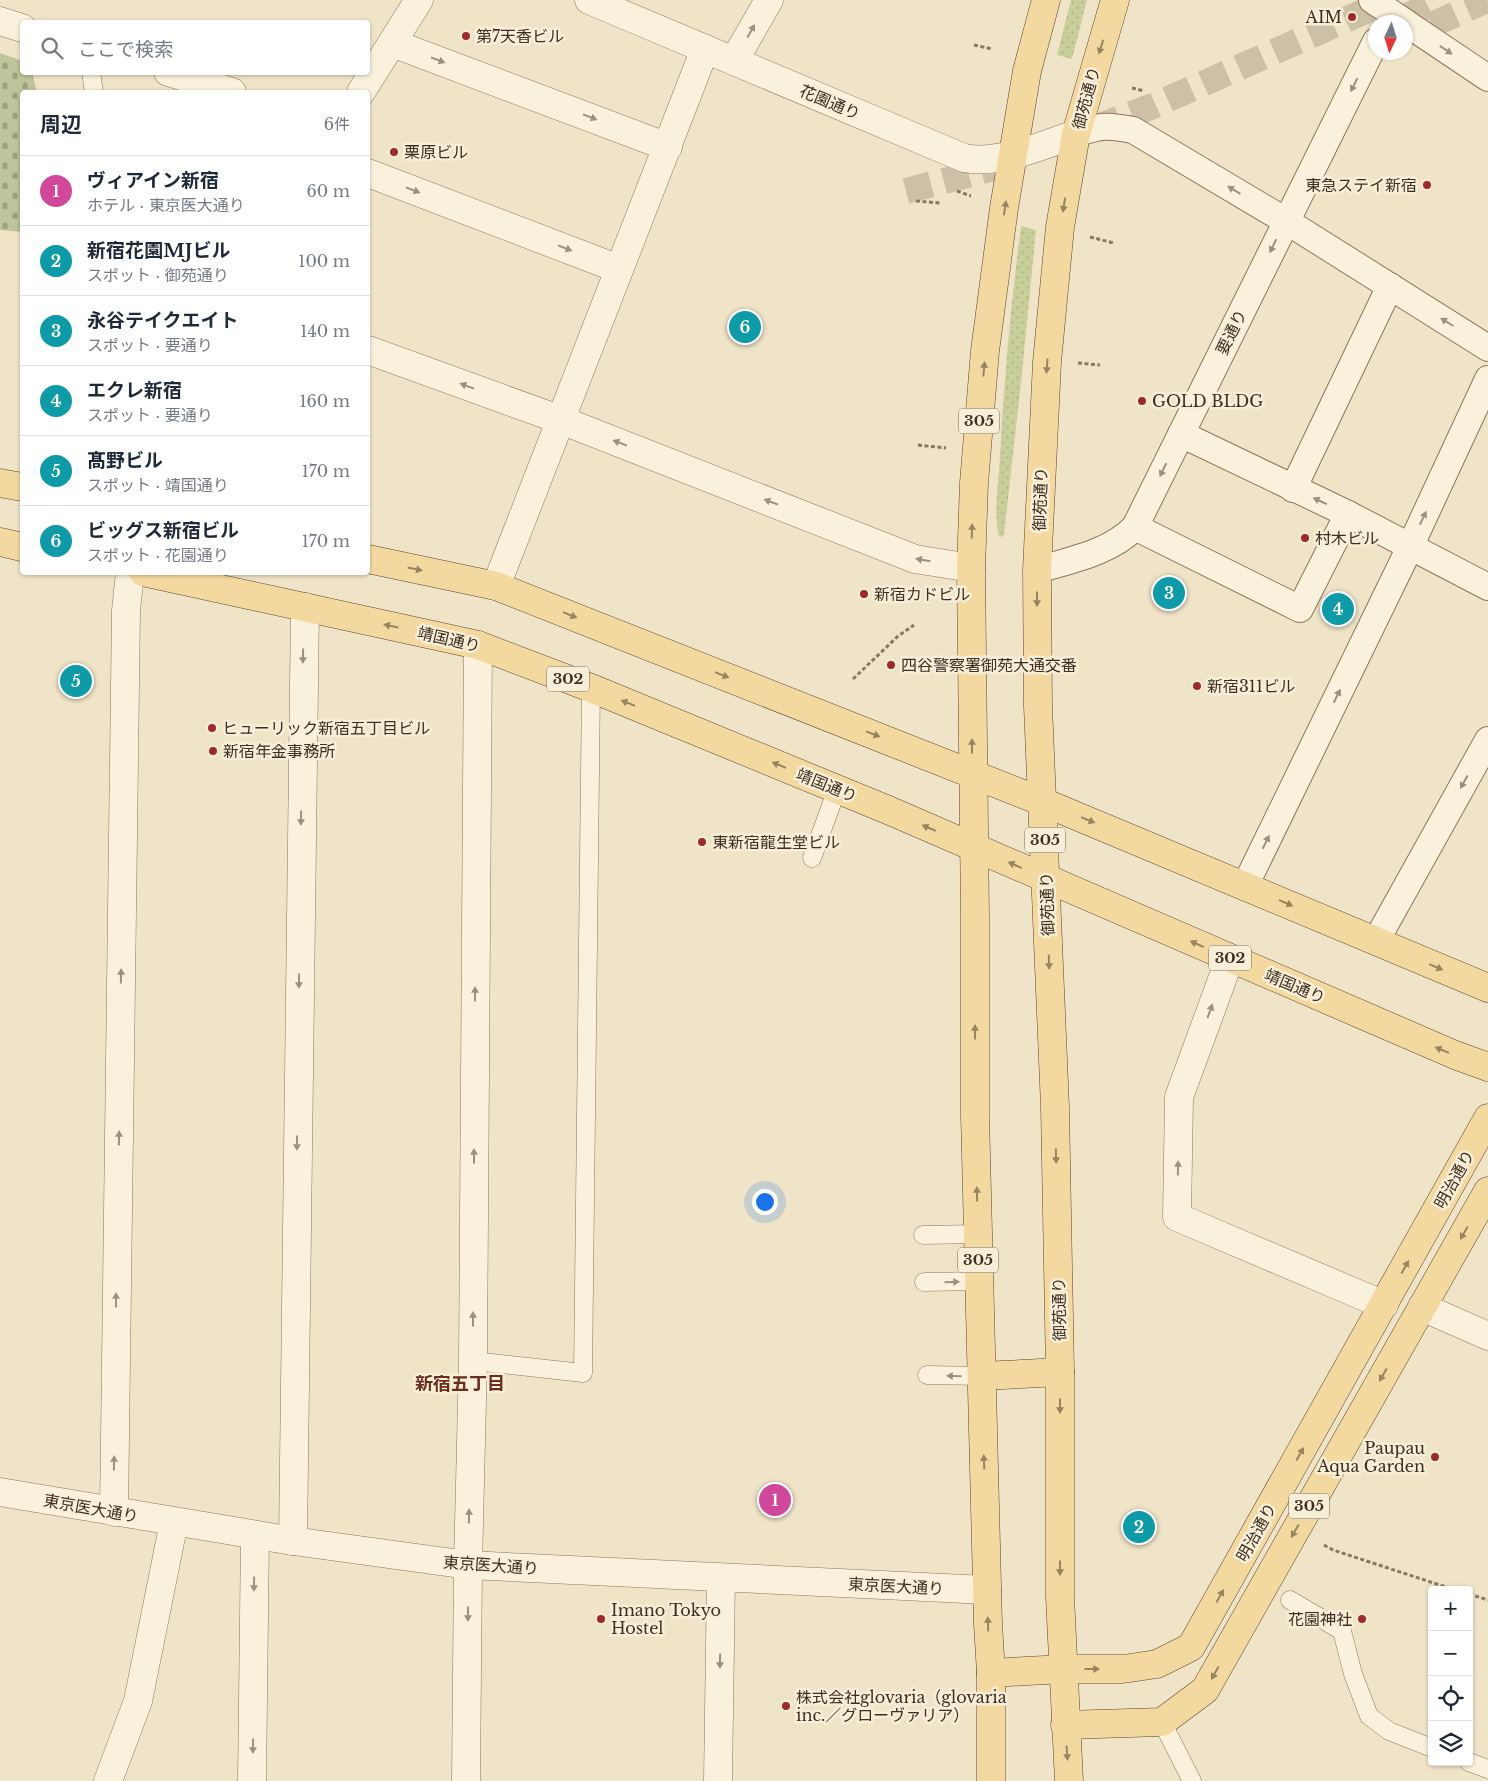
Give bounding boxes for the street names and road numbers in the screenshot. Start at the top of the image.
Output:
street label: 御苑通り [1068,64,1104,132]
street label: 花園通り [797,80,863,124]
street label: 要通り [1211,306,1251,358]
road number: 305 [959,408,999,434]
street label: 御苑通り [1029,467,1051,531]
street label: 靖国通り [416,622,482,656]
road number: 302 [547,666,589,692]
street label: 靖国通り [794,764,860,806]
road number: 305 [1025,828,1065,852]
street label: 御苑通り [1036,872,1058,936]
road number: 302 [1209,946,1251,970]
street label: 靖国通り [1262,964,1328,1008]
street label: 明治通り [1430,1146,1478,1212]
road number: 305 [958,1248,998,1272]
street label: 御苑通り [1048,1277,1070,1341]
street label: 東京医大通り [42,1490,140,1526]
road number: 305 [1289,1494,1329,1518]
street label: 明治通り [1232,1499,1280,1565]
street label: 東京医大通り [442,1552,540,1578]
street label: 東京医大通り [848,1574,944,1598]

